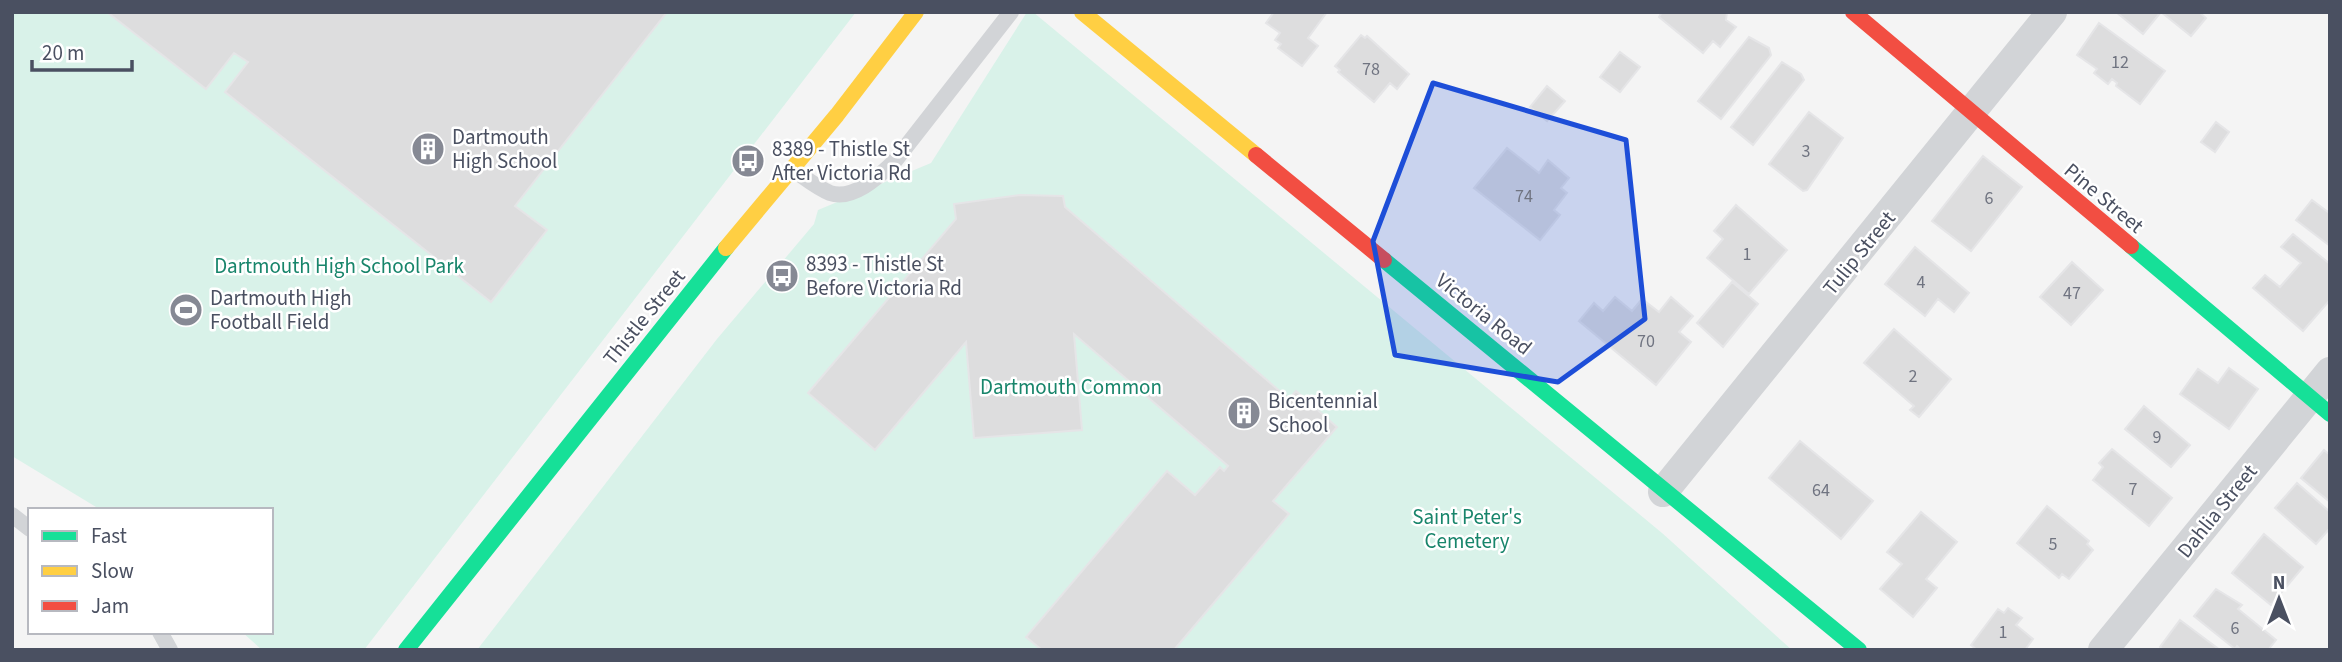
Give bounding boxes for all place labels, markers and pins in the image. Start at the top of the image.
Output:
place label: Dartmouth High School [452,122,557,176]
building icon: Dartmouth High School [409,130,447,168]
place label: 8389 - Thistle St After Victoria Rd [772,134,911,188]
bus stop icon: 8389 - Thistle St After Victoria Rd [729,142,767,180]
place label: 8393 - Thistle St Before Victoria Rd [806,249,962,303]
bus stop icon: 8393 - Thistle St Before Victoria Rd [763,257,801,295]
place label: Dartmouth High Football Field [210,283,352,337]
sports icon: Dartmouth High Football Field [167,291,205,329]
place label: Bicentennial School [1268,386,1378,440]
building icon: Bicentennial School [1225,394,1263,432]

